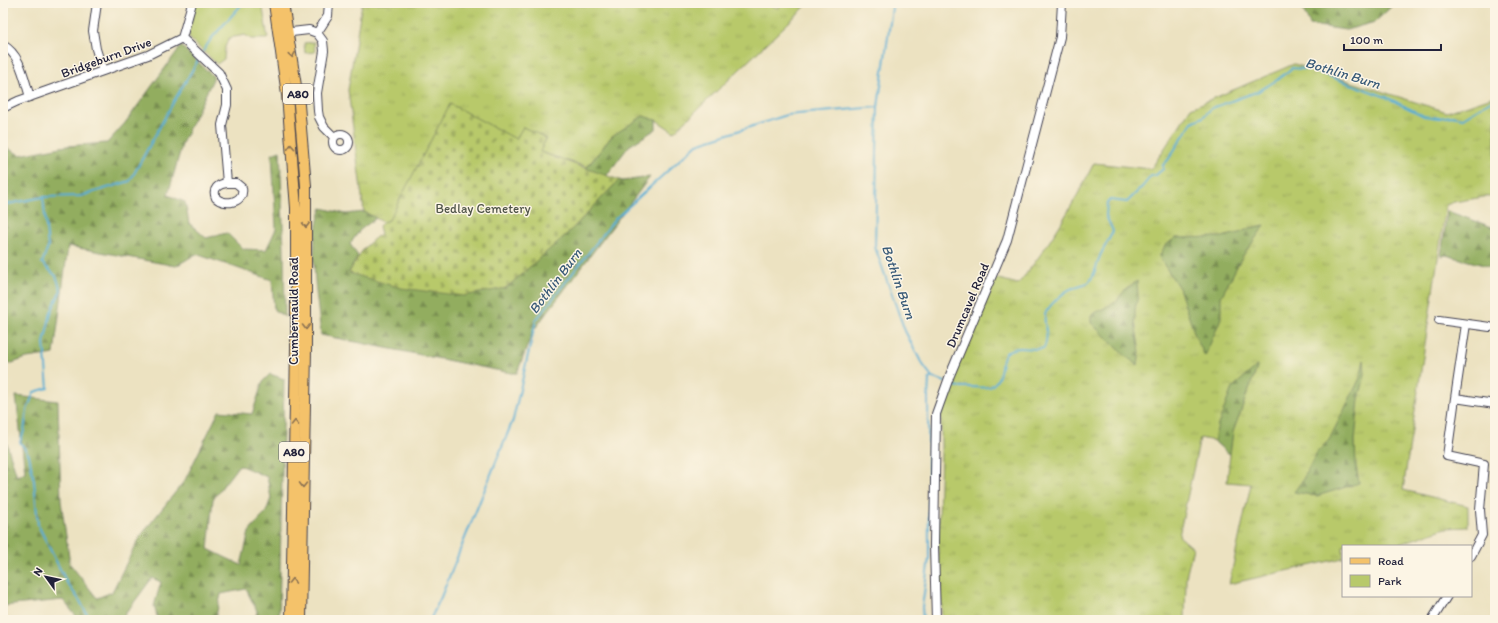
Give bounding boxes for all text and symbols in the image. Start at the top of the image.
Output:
scale bar [1344,26,1441,52]
text: 100 m [1350,33,1383,47]
street label: Bridgeburn Drive [59,34,153,81]
one-way arrow [287,52,295,58]
water label: Bothlin Burn [1303,54,1383,93]
road number: A80 [283,84,313,104]
one-way arrow [287,144,296,150]
park label: Bedlay Cemetery [436,201,530,216]
one-way arrow [302,222,310,228]
water label: Bothlin Burn [878,243,919,322]
water label: Bothlin Burn [525,245,586,317]
street label: Cumbernauld Road [286,257,301,365]
street label: Drumcavel Road [943,261,992,350]
one-way arrow [302,324,310,330]
one-way arrow [291,420,299,426]
road number: A80 [279,442,309,462]
one-way arrow [299,482,307,488]
legend [1342,545,1472,597]
text: Road [1378,554,1404,568]
north arrow [26,557,66,597]
text: N [31,565,46,578]
text: Park [1378,574,1402,588]
one-way arrow [287,578,296,584]

